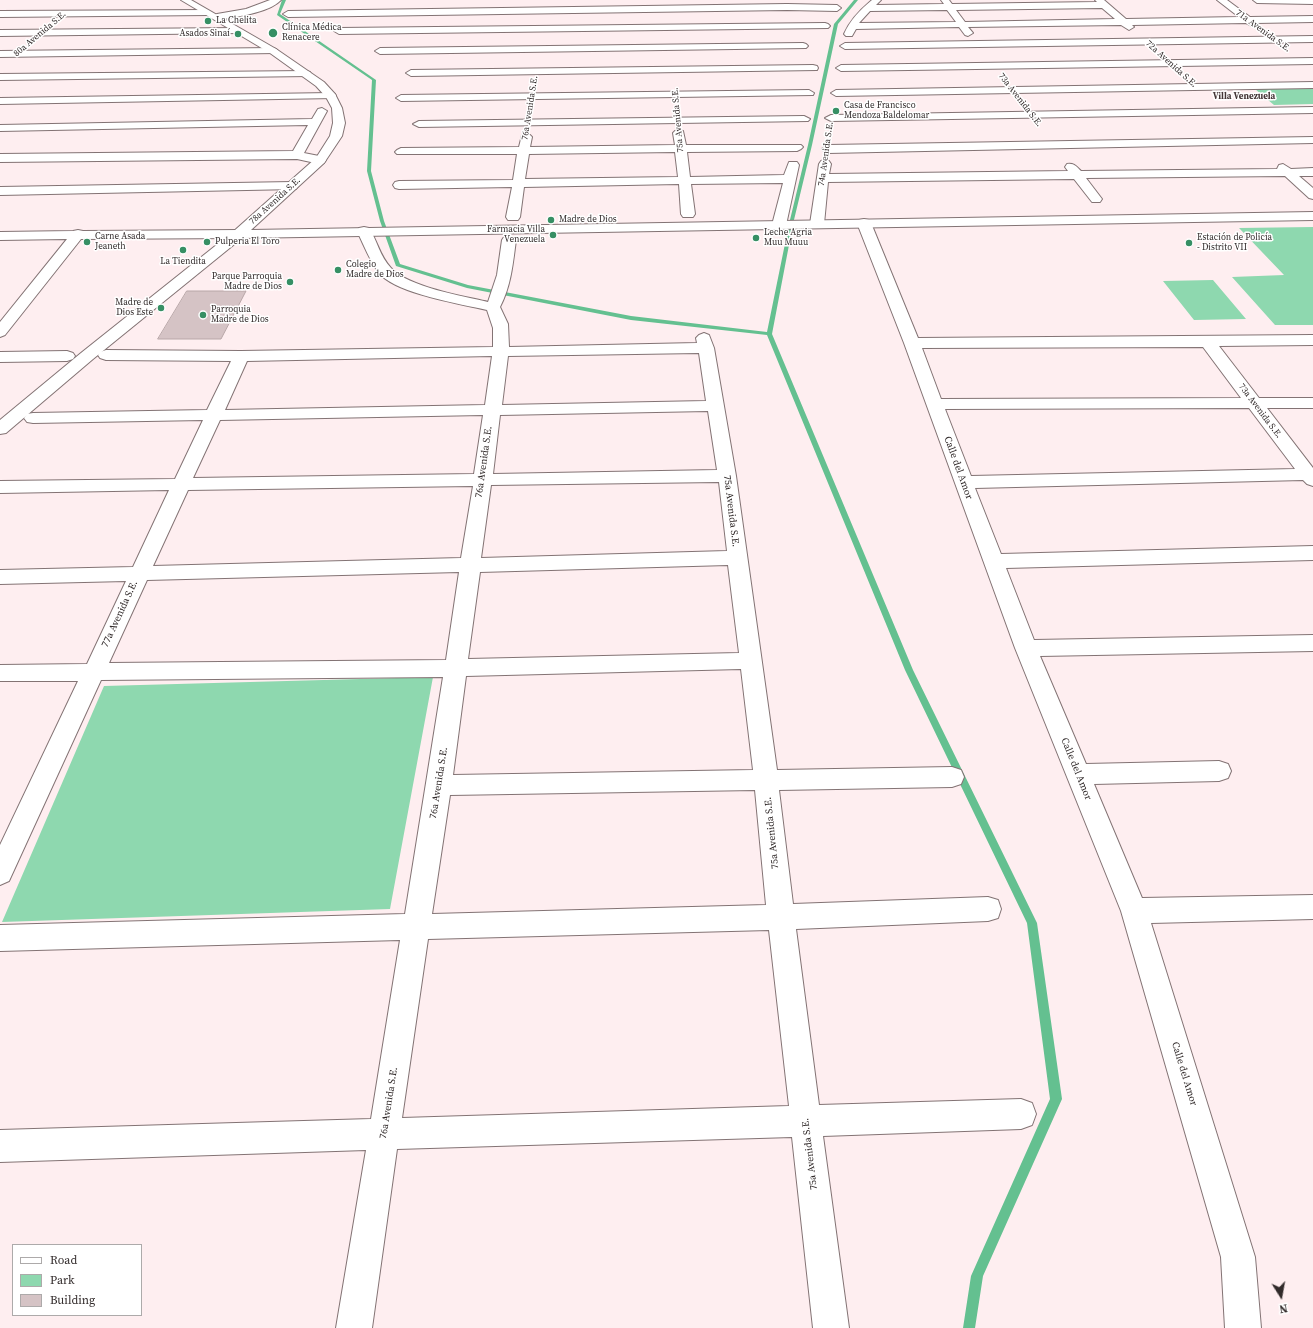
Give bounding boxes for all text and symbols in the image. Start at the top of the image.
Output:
street label: 71a Avenida S.E. [1233,7,1293,55]
street label: 80a Avenida S.E. [12,9,68,59]
marker: La Chelita [203,16,213,26]
place label: La Chelita [216,16,256,26]
place label: Clínica Médica Renacere [282,23,342,44]
marker: Clínica Médica Renacere [267,27,279,39]
place label: Asados Sinaí [179,29,230,39]
marker: Asados Sinaí [233,29,243,39]
street label: 72a Avenida S.E. [1143,38,1199,90]
street label: 73a Avenida S.E. [996,71,1044,129]
street label: 76a Avenida S.E. [520,75,540,141]
street label: 75a Avenida S.E. [670,87,686,153]
district label: Villa Venezuela [1213,92,1275,102]
place label: Casa de Francisco Mendoza Baldelomar [844,101,929,122]
marker: Casa de Francisco Mendoza Baldelomar [831,106,841,116]
street label: 74a Avenida S.E. [816,121,836,187]
street label: 78a Avenida S.E. [247,175,303,227]
marker: Madre de Dios [546,215,556,225]
place label: Madre de Dios [559,215,617,225]
place label: Farmacia Villa Venezuela [487,225,545,246]
place label: Leche Agria Muu Muuu [764,228,812,249]
marker: Farmacia Villa Venezuela [548,230,558,240]
place label: Carne Asada Jeaneth [95,232,145,253]
marker: Leche Agria Muu Muuu [751,233,761,243]
place label: Estación de Policía - Distrito VII [1197,233,1272,254]
marker: Carne Asada Jeaneth [82,237,92,247]
marker: Pulperia El Toro [202,237,212,247]
place label: Pulperia El Toro [215,237,280,247]
marker: Estación de Policía - Distrito VII [1184,238,1194,248]
marker: La Tiendita [178,245,188,255]
place label: La Tiendita [160,257,206,267]
place label: Colegio Madre de Dios [346,260,404,281]
marker: Colegio Madre de Dios [333,265,343,275]
place label: Parque Parroquia Madre de Dios [212,272,282,293]
marker: Parque Parroquia Madre de Dios [285,277,295,287]
place label: Madre de Dios Este [115,298,153,319]
marker: Madre de Dios Este [156,303,166,313]
place label: Parroquia Madre de Dios [211,305,269,326]
marker: Parroquia Madre de Dios [198,310,208,320]
street label: 73a Avenida S.E. [1236,382,1284,440]
street label: 76a Avenida S.E. [473,425,495,499]
street label: Calle del Amor [941,435,975,501]
street label: 75a Avenida S.E. [721,474,741,548]
street label: 77a Avenida S.E. [99,579,141,649]
street label: Calle del Amor [1058,736,1094,802]
street label: 76a Avenida S.E. [427,746,451,820]
street label: 75a Avenida S.E. [762,796,782,870]
street label: Calle del Amor [1169,1041,1199,1107]
street label: 76a Avenida S.E. [377,1066,401,1140]
street label: 75a Avenida S.E. [800,1117,820,1191]
legend [12,1244,142,1316]
text: Road [50,1252,77,1268]
text: Park [50,1272,75,1288]
north arrow [1261,1276,1301,1316]
text: Building [50,1292,95,1308]
text: N [1278,1300,1289,1316]

